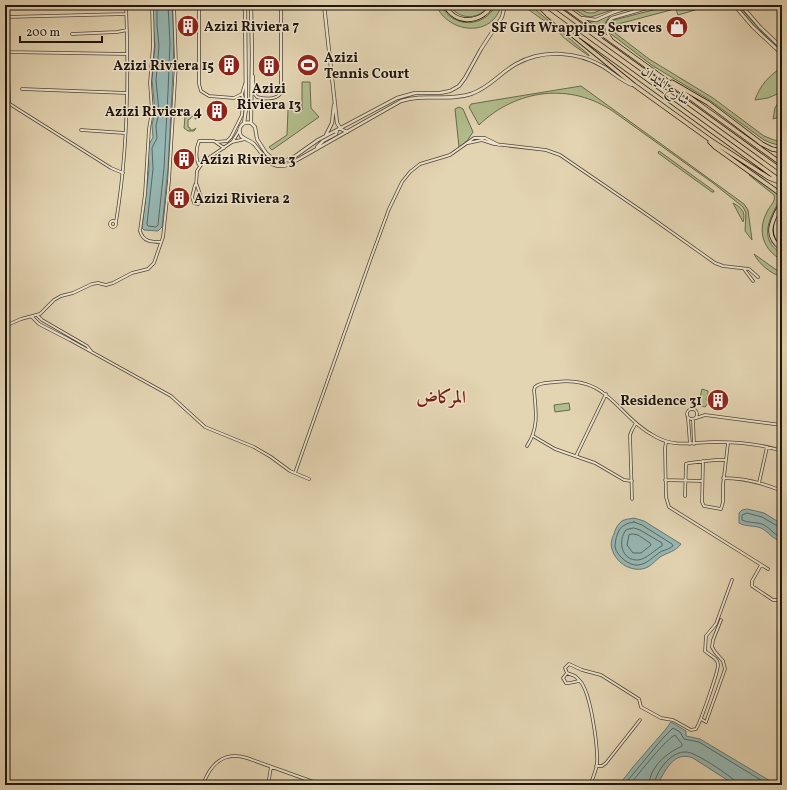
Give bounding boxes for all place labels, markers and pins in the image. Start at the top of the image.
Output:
building icon: Azizi Riviera 7 [175,13,201,39]
shop icon: SF Gift Wrapping Services [664,14,690,40]
place label: Azizi Riviera 7 [204,18,299,37]
place label: SF Gift Wrapping Services [491,19,662,38]
place label: Azizi Tennis Court [324,49,409,84]
building icon: Azizi Riviera 15 [216,52,242,78]
sports icon: Azizi Tennis Court [295,52,321,78]
building icon: Azizi Riviera 13 [256,53,282,79]
place label: Azizi Riviera 15 [113,57,214,76]
place label: Azizi Riviera 13 [237,80,301,115]
building icon: Azizi Riviera 4 [204,98,230,124]
place label: Azizi Riviera 4 [105,103,203,122]
building icon: Azizi Riviera 3 [171,146,197,172]
place label: Azizi Riviera 3 [200,151,296,170]
building icon: Azizi Riviera 2 [166,185,192,211]
place label: Azizi Riviera 2 [194,190,290,209]
building icon: Residence 31 [705,387,731,413]
place label: Residence 31 [620,392,702,411]

